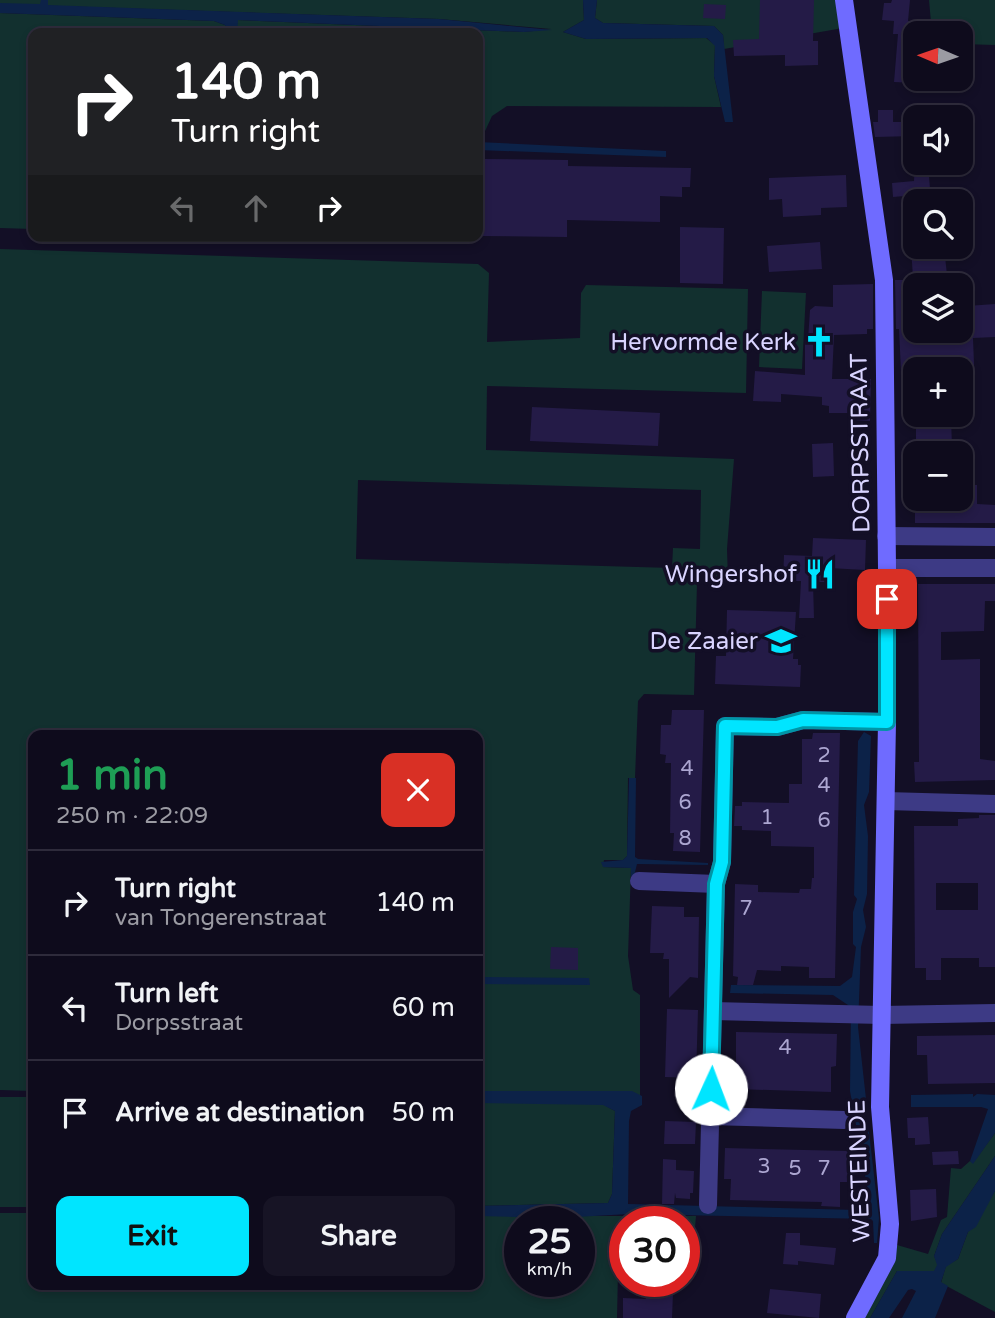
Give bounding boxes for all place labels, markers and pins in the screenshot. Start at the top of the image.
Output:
church icon: Hervormde Kerk [802,325,836,359]
place label: Hervormde Kerk [610,328,796,357]
restaurant icon: Wingershof [803,557,837,591]
place label: Wingershof [665,560,798,589]
pin [857,569,917,629]
school or university icon: De Zaaier [764,624,798,658]
place label: De Zaaier [650,627,759,656]

